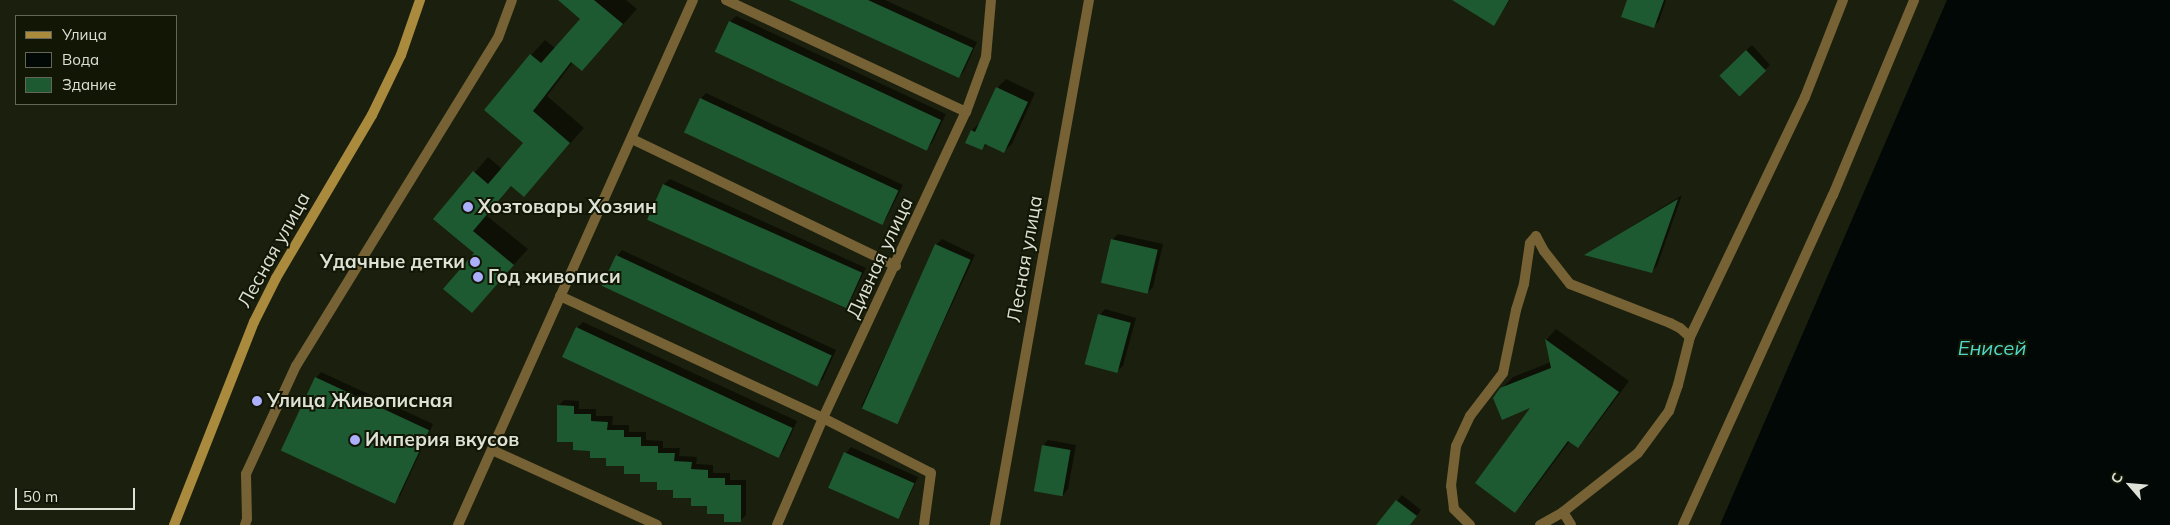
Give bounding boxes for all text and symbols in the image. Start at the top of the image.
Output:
legend [15,15,178,105]
text: Улица [62,25,107,44]
text: Вода [62,50,99,69]
text: Здание [62,75,116,94]
street label: Лесная улица [233,188,315,312]
street label: Дивная улица [842,194,918,322]
street label: Лесная улица [1003,194,1047,324]
place label: Хозтовары Хозяин [478,196,657,218]
marker: Хозтовары Хозяин [462,201,474,213]
place label: Удачные детки [320,251,465,273]
marker: Удачные детки [469,256,481,268]
place label: Год живописи [488,266,621,288]
marker: Год живописи [472,271,484,283]
water label: Енисей [1958,335,2026,359]
place label: Улица Живописная [267,390,453,412]
marker: Улица Живописная [251,395,263,407]
place label: Империя вкусов [365,429,519,451]
marker: Империя вкусов [349,434,361,446]
north arrow [2105,460,2155,510]
text: С [2106,470,2127,487]
scale bar [18,478,138,510]
text: 50 m [23,487,58,506]

